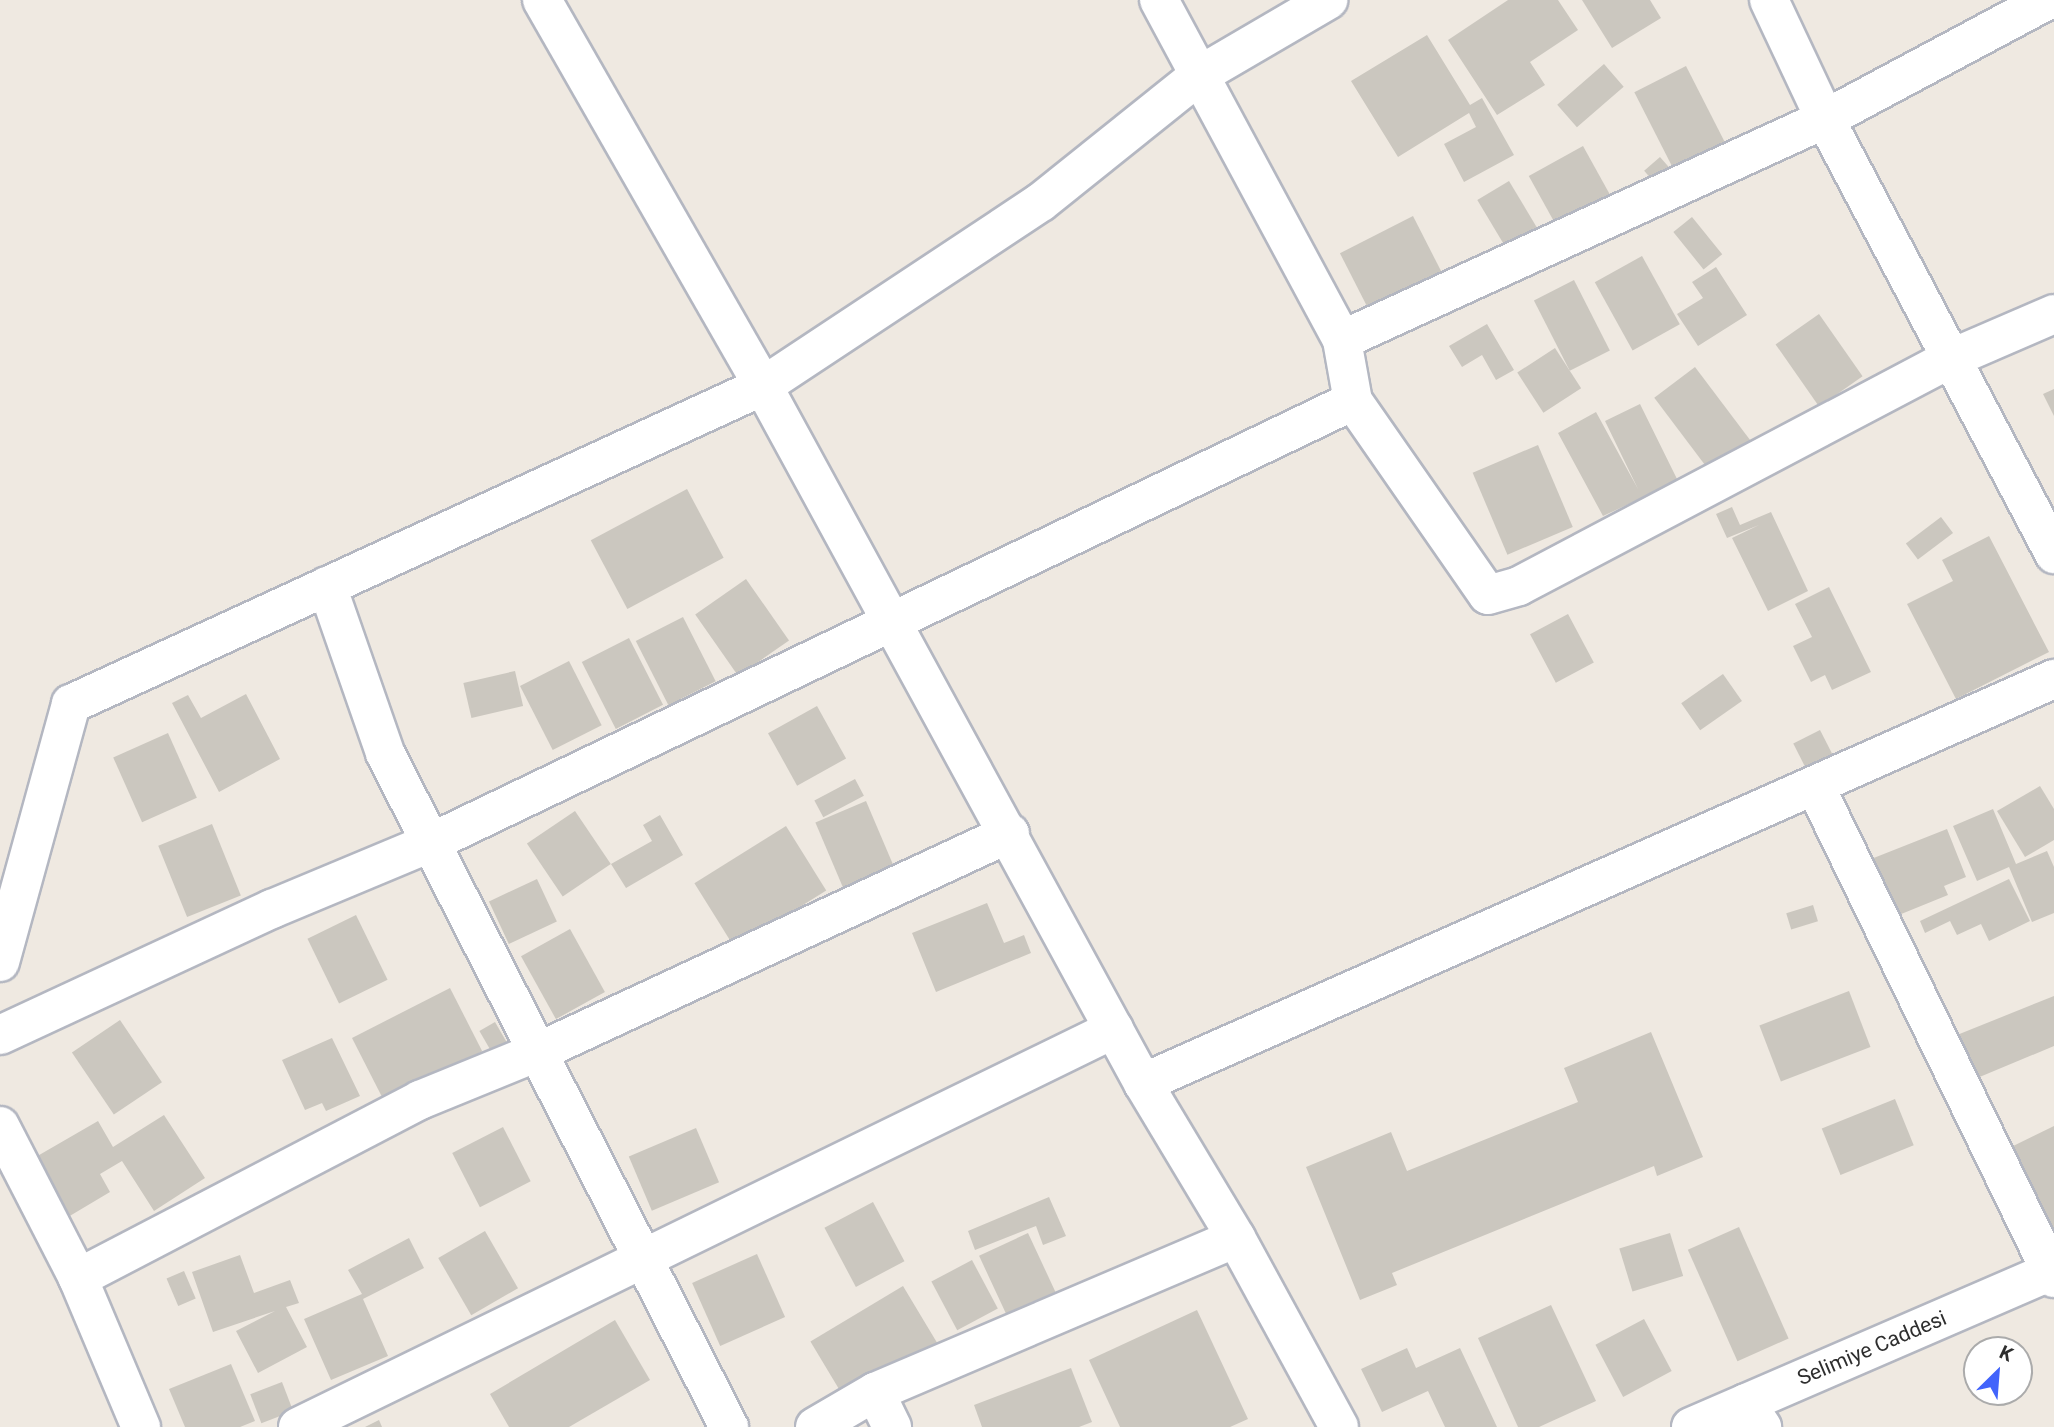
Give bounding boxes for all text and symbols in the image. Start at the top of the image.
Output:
street label: Selimiye Caddesi [1794,1305,1950,1391]
north arrow [1963,1336,2033,1406]
text: K [1996,1340,2017,1366]

